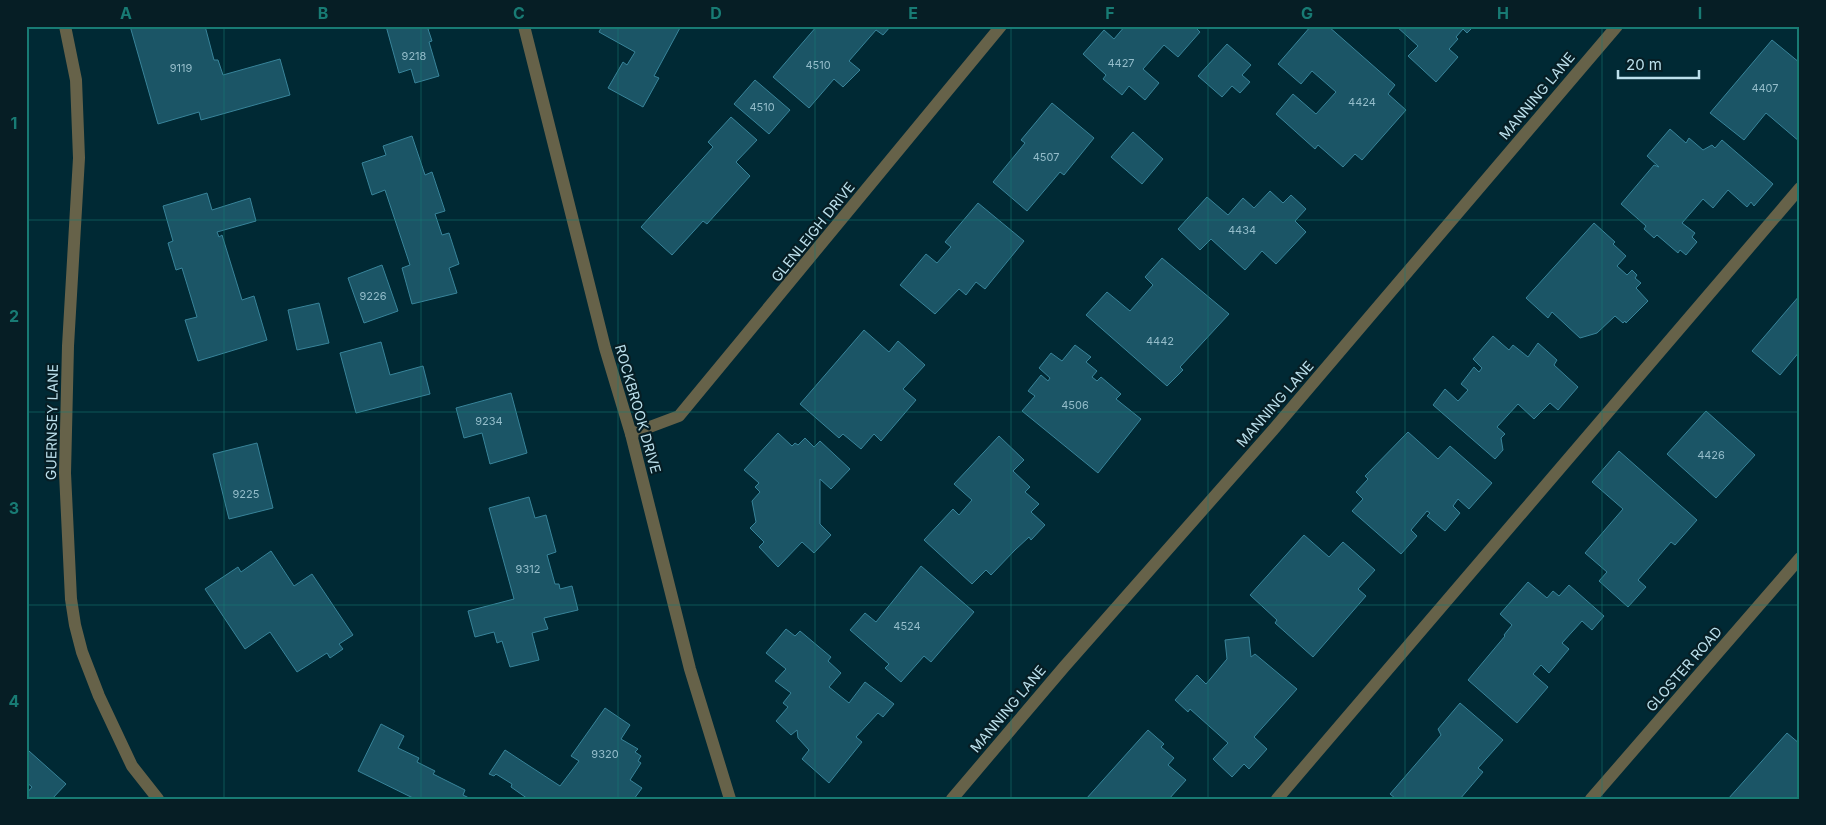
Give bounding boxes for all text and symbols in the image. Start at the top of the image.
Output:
text: A [120,3,132,23]
text: B [318,3,328,23]
text: C [513,3,525,23]
text: D [710,3,722,23]
text: E [908,3,918,23]
text: F [1105,3,1115,23]
text: G [1301,3,1313,23]
text: H [1497,3,1509,23]
text: I [1698,3,1702,23]
scale bar [1618,48,1700,80]
house number: 9218 [402,49,427,63]
street label: MANNING LANE [1495,49,1578,143]
text: 20 m [1626,55,1662,74]
house number: 4427 [1107,56,1135,70]
house number: 4510 [805,58,831,72]
house number: 9119 [170,61,192,75]
house number: 4407 [1751,81,1779,95]
house number: 4424 [1348,95,1376,109]
house number: 4510 [749,100,775,114]
text: 1 [11,113,17,133]
house number: 4507 [1033,150,1059,164]
street label: GLENLEIGH DRIVE [767,178,858,285]
house number: 4434 [1228,223,1256,237]
house number: 9226 [359,289,387,303]
text: 2 [9,306,19,326]
house number: 4442 [1146,334,1174,348]
street label: ROCKBROOK DRIVE [612,342,665,475]
street label: MANNING LANE [1233,357,1317,450]
street label: GUERNSEY LANE [42,364,61,480]
house number: 4506 [1061,398,1089,412]
house number: 9234 [475,414,503,428]
house number: 4426 [1697,448,1725,462]
house number: 9225 [233,487,260,501]
text: 3 [9,498,19,518]
house number: 9312 [516,562,540,576]
house number: 4524 [893,619,921,633]
street label: GLOSTER ROAD [1642,623,1725,715]
street label: MANNING LANE [966,662,1049,756]
text: 4 [9,691,20,711]
house number: 9320 [591,747,619,761]

